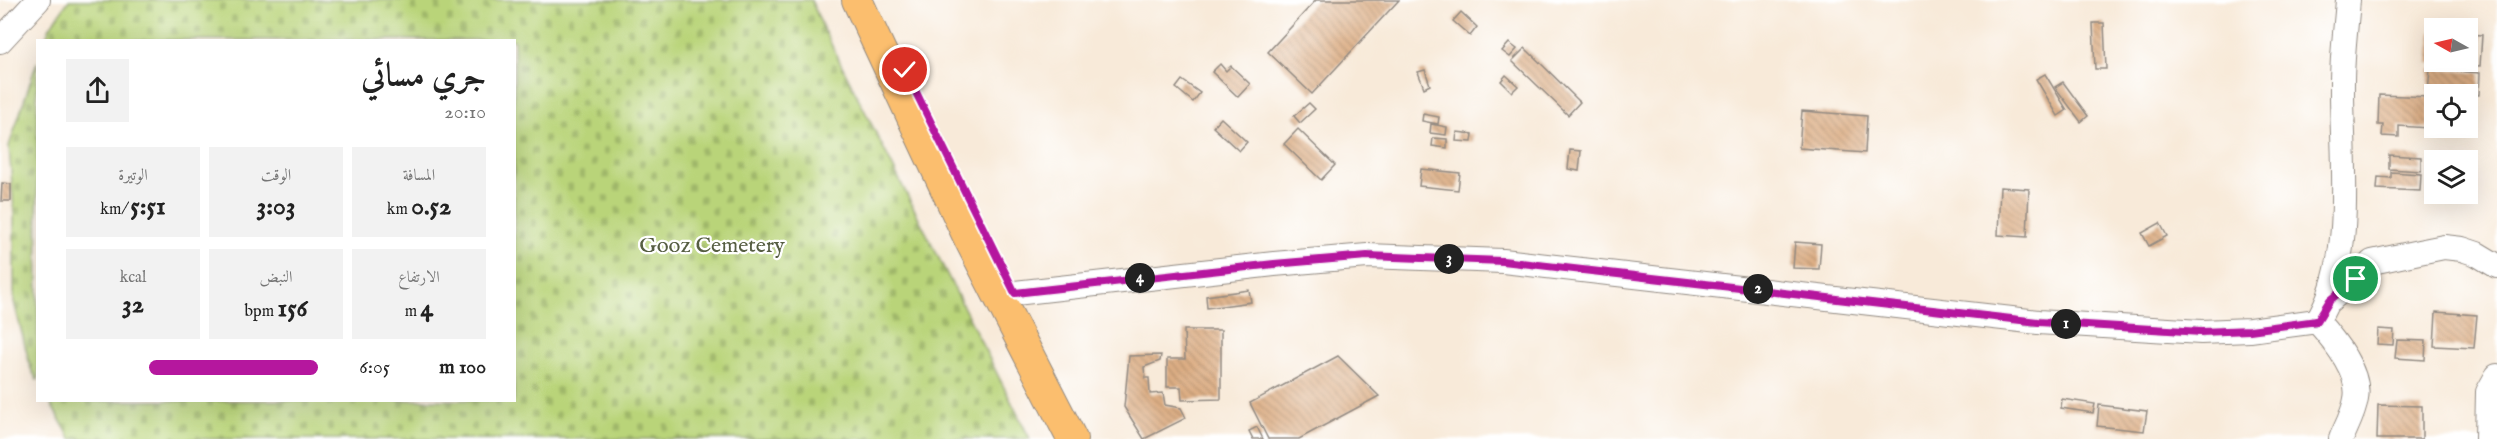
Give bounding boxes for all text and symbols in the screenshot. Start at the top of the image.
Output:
north arrow [2424,18,2478,72]
map controls [2424,18,2478,204]
pin [879,44,930,95]
icon: check [888,53,921,86]
text: جري مسائي [361,56,486,98]
button: share [66,59,129,122]
button: locate [2424,84,2478,138]
text: 20:10 [444,100,486,125]
button: layers [2424,150,2478,204]
text: الوتيرة [118,166,148,186]
text: الوقت [261,166,291,186]
text: المسافة [403,166,435,186]
text: 5:51 [130,190,166,223]
text: 3:03 [256,190,296,223]
text: 0.52 [411,190,451,223]
text: /km [100,200,130,220]
text: km [387,200,411,220]
park label: Gooz Cemetery [639,232,785,260]
pin: 3 [1434,244,1464,274]
text: 3 [1446,249,1452,269]
pin [2330,253,2381,304]
icon: arrive [2339,262,2372,295]
pin: 4 [1125,263,1155,293]
text: kcal [120,268,146,288]
text: النبض [260,268,292,288]
text: الارتفاع [398,268,440,288]
text: 4 [1136,268,1144,288]
pin: 2 [1743,274,1773,304]
text: 2 [1754,279,1762,299]
text: 32 [122,288,144,321]
text: 156 [278,292,308,325]
text: 4 [421,292,433,325]
text: bpm [244,302,278,322]
text: m [405,302,421,322]
pin: 1 [2051,309,2081,339]
text: 1 [2063,314,2069,334]
text: 6:05 [359,355,390,380]
text: 100 m [439,355,486,380]

